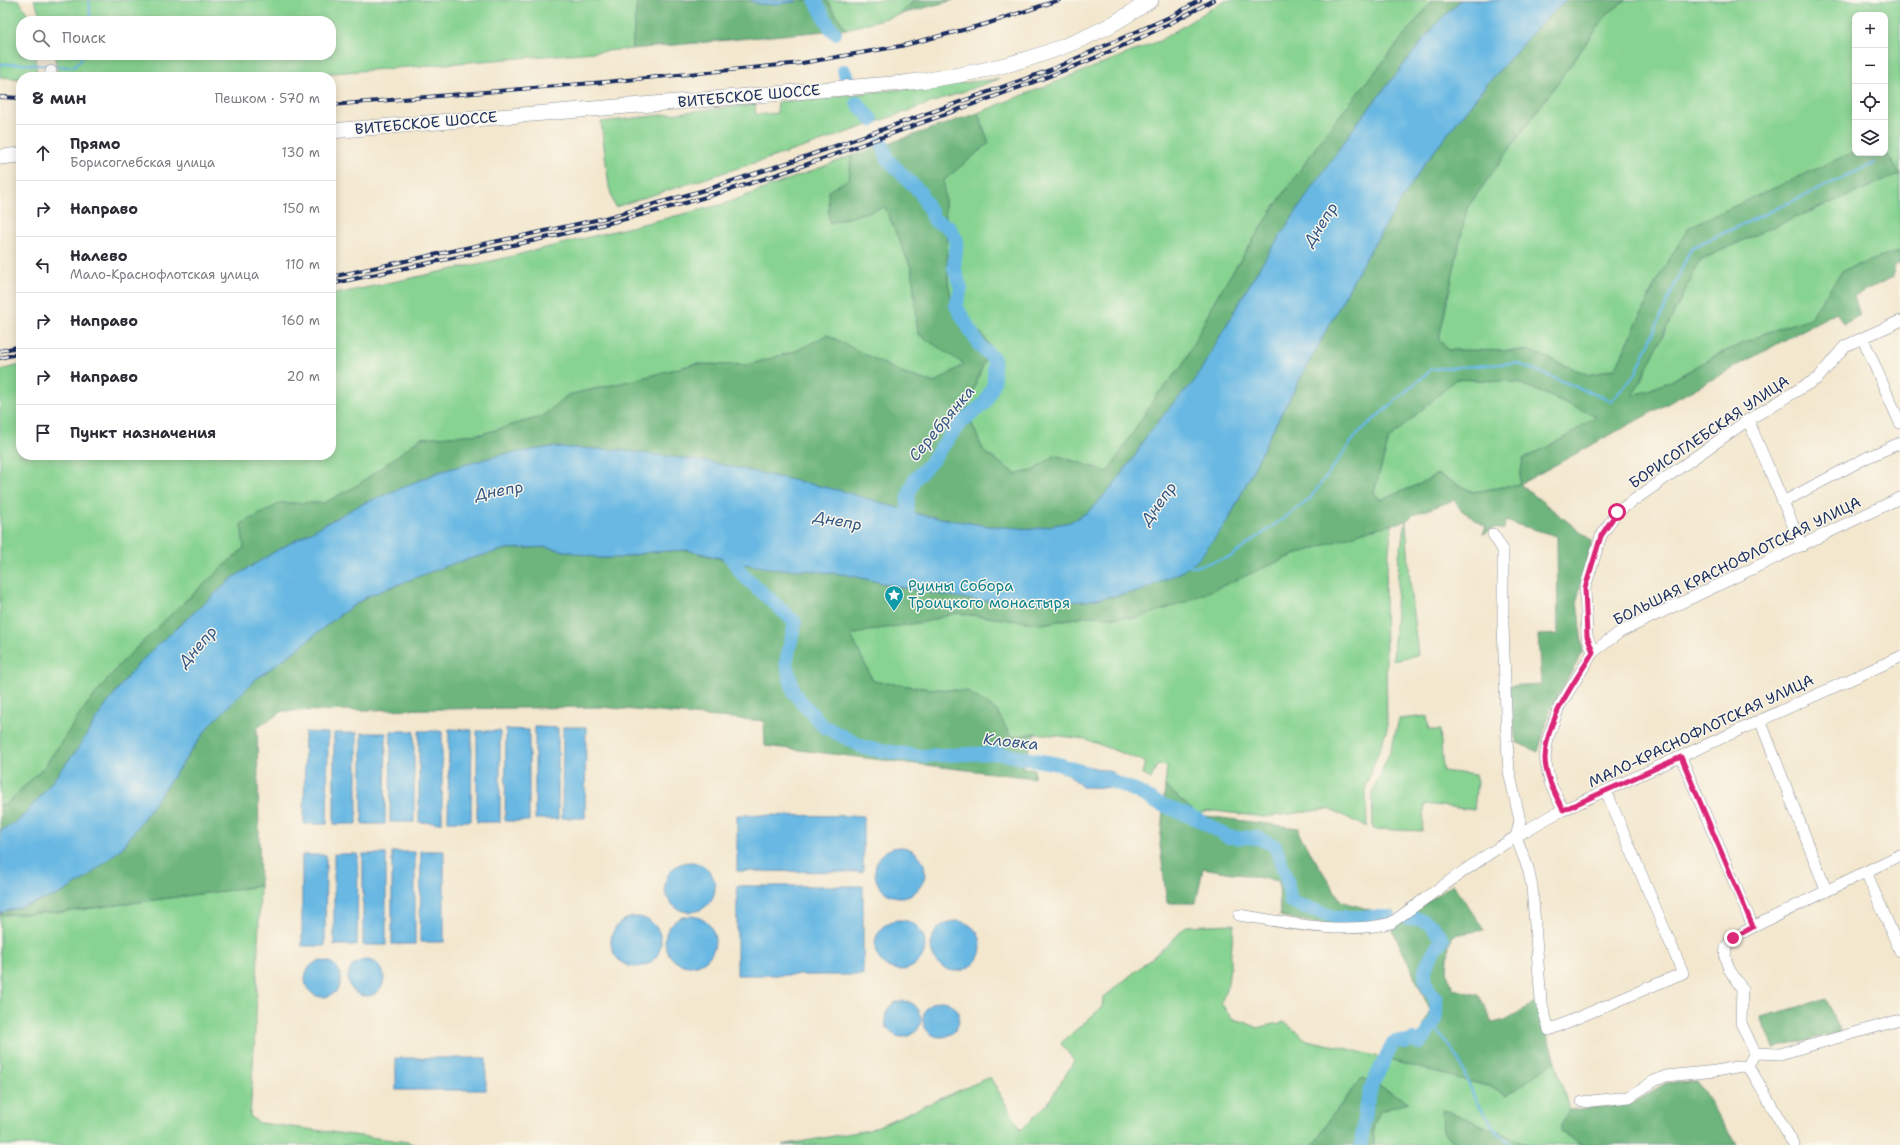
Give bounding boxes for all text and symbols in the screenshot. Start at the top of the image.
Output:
map controls [1852,12,1888,156]
button: + [1852,12,1888,48]
search box [16,16,336,60]
icon: search [30,27,52,49]
text: Поиск [62,28,106,48]
button: − [1852,48,1888,84]
street label: ВИТЕБСКОЕ ШОССЕ [677,80,821,112]
button: locate [1852,84,1888,120]
text: 8 мин [32,87,87,109]
text: Пешком · 570 m [215,90,320,107]
street label: ВИТЕБСКОЕ ШОССЕ [354,107,498,139]
button: layers [1852,120,1888,156]
text: Прямо [70,134,120,154]
icon: ahead [32,142,54,164]
text: 130 m [282,144,320,161]
text: Борисоглебская улица [70,154,215,171]
icon: right [32,198,54,220]
water label: Днепр [1298,198,1343,251]
text: Направо [70,199,138,219]
text: 150 m [282,200,320,217]
text: Налево [70,246,128,266]
icon: left [32,254,54,276]
text: 110 m [285,256,320,273]
text: Мало-Краснофлотская улица [70,266,259,283]
icon: right [32,310,54,332]
text: Направо [70,311,138,331]
text: 160 m [282,312,320,329]
icon: right [32,366,54,388]
text: Направо [70,367,138,387]
text: 20 m [287,368,320,385]
street label: БОРИСОГЛЕБСКАЯ УЛИЦА [1625,371,1793,493]
water label: Серебрянка [904,381,979,465]
icon: arrive [32,422,54,444]
text: Пункт назначения [70,423,216,443]
water label: Днепр [472,476,525,505]
water label: Днепр [1135,477,1181,530]
street label: БОЛЬШАЯ КРАСНОФЛОТСКАЯ УЛИЦА [1610,492,1864,630]
route start [1608,503,1626,521]
water label: Днепр [811,505,864,535]
place label: Руины Собора Троицкого монастыря [908,576,1070,613]
place icon: Руины Собора Троицкого монастыря [883,584,905,612]
water label: Днепр [173,621,222,672]
street label: МАЛО-КРАСНОФЛОТСКАЯ УЛИЦА [1585,670,1817,792]
water label: Кловка [982,728,1040,755]
route end [1724,929,1742,947]

